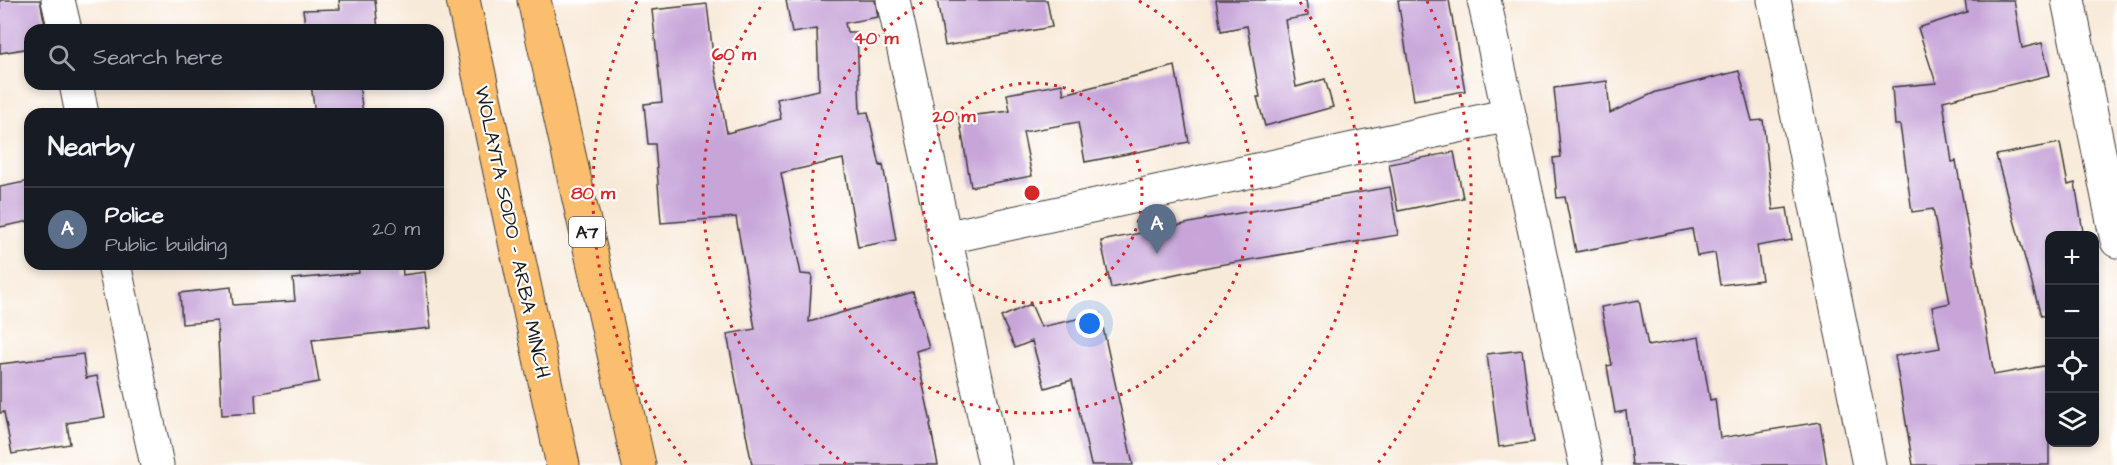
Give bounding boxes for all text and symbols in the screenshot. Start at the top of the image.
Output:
search box [24,24,444,90]
text: 40 m [854,26,899,51]
icon: search [45,41,78,74]
text: Search here [93,42,223,73]
text: 60 m [712,42,757,67]
street label: WOLAYTA SODO - ARBA MINCH [467,83,557,381]
text: 20 m [932,104,976,129]
text: Nearby [48,129,135,165]
text: 80 m [571,181,616,206]
centre of rings [1022,183,1042,203]
text: Police [105,200,164,231]
pin: A [1138,204,1176,254]
text: A [61,215,74,243]
text: 20 m [372,215,420,243]
road number: A7 [569,217,605,247]
text: Public building [105,231,227,259]
map controls [2045,231,2099,447]
button: + [2045,231,2099,285]
button: − [2045,285,2099,339]
your location [1075,309,1104,338]
button: locate [2045,339,2099,393]
button: layers [2045,393,2099,447]

